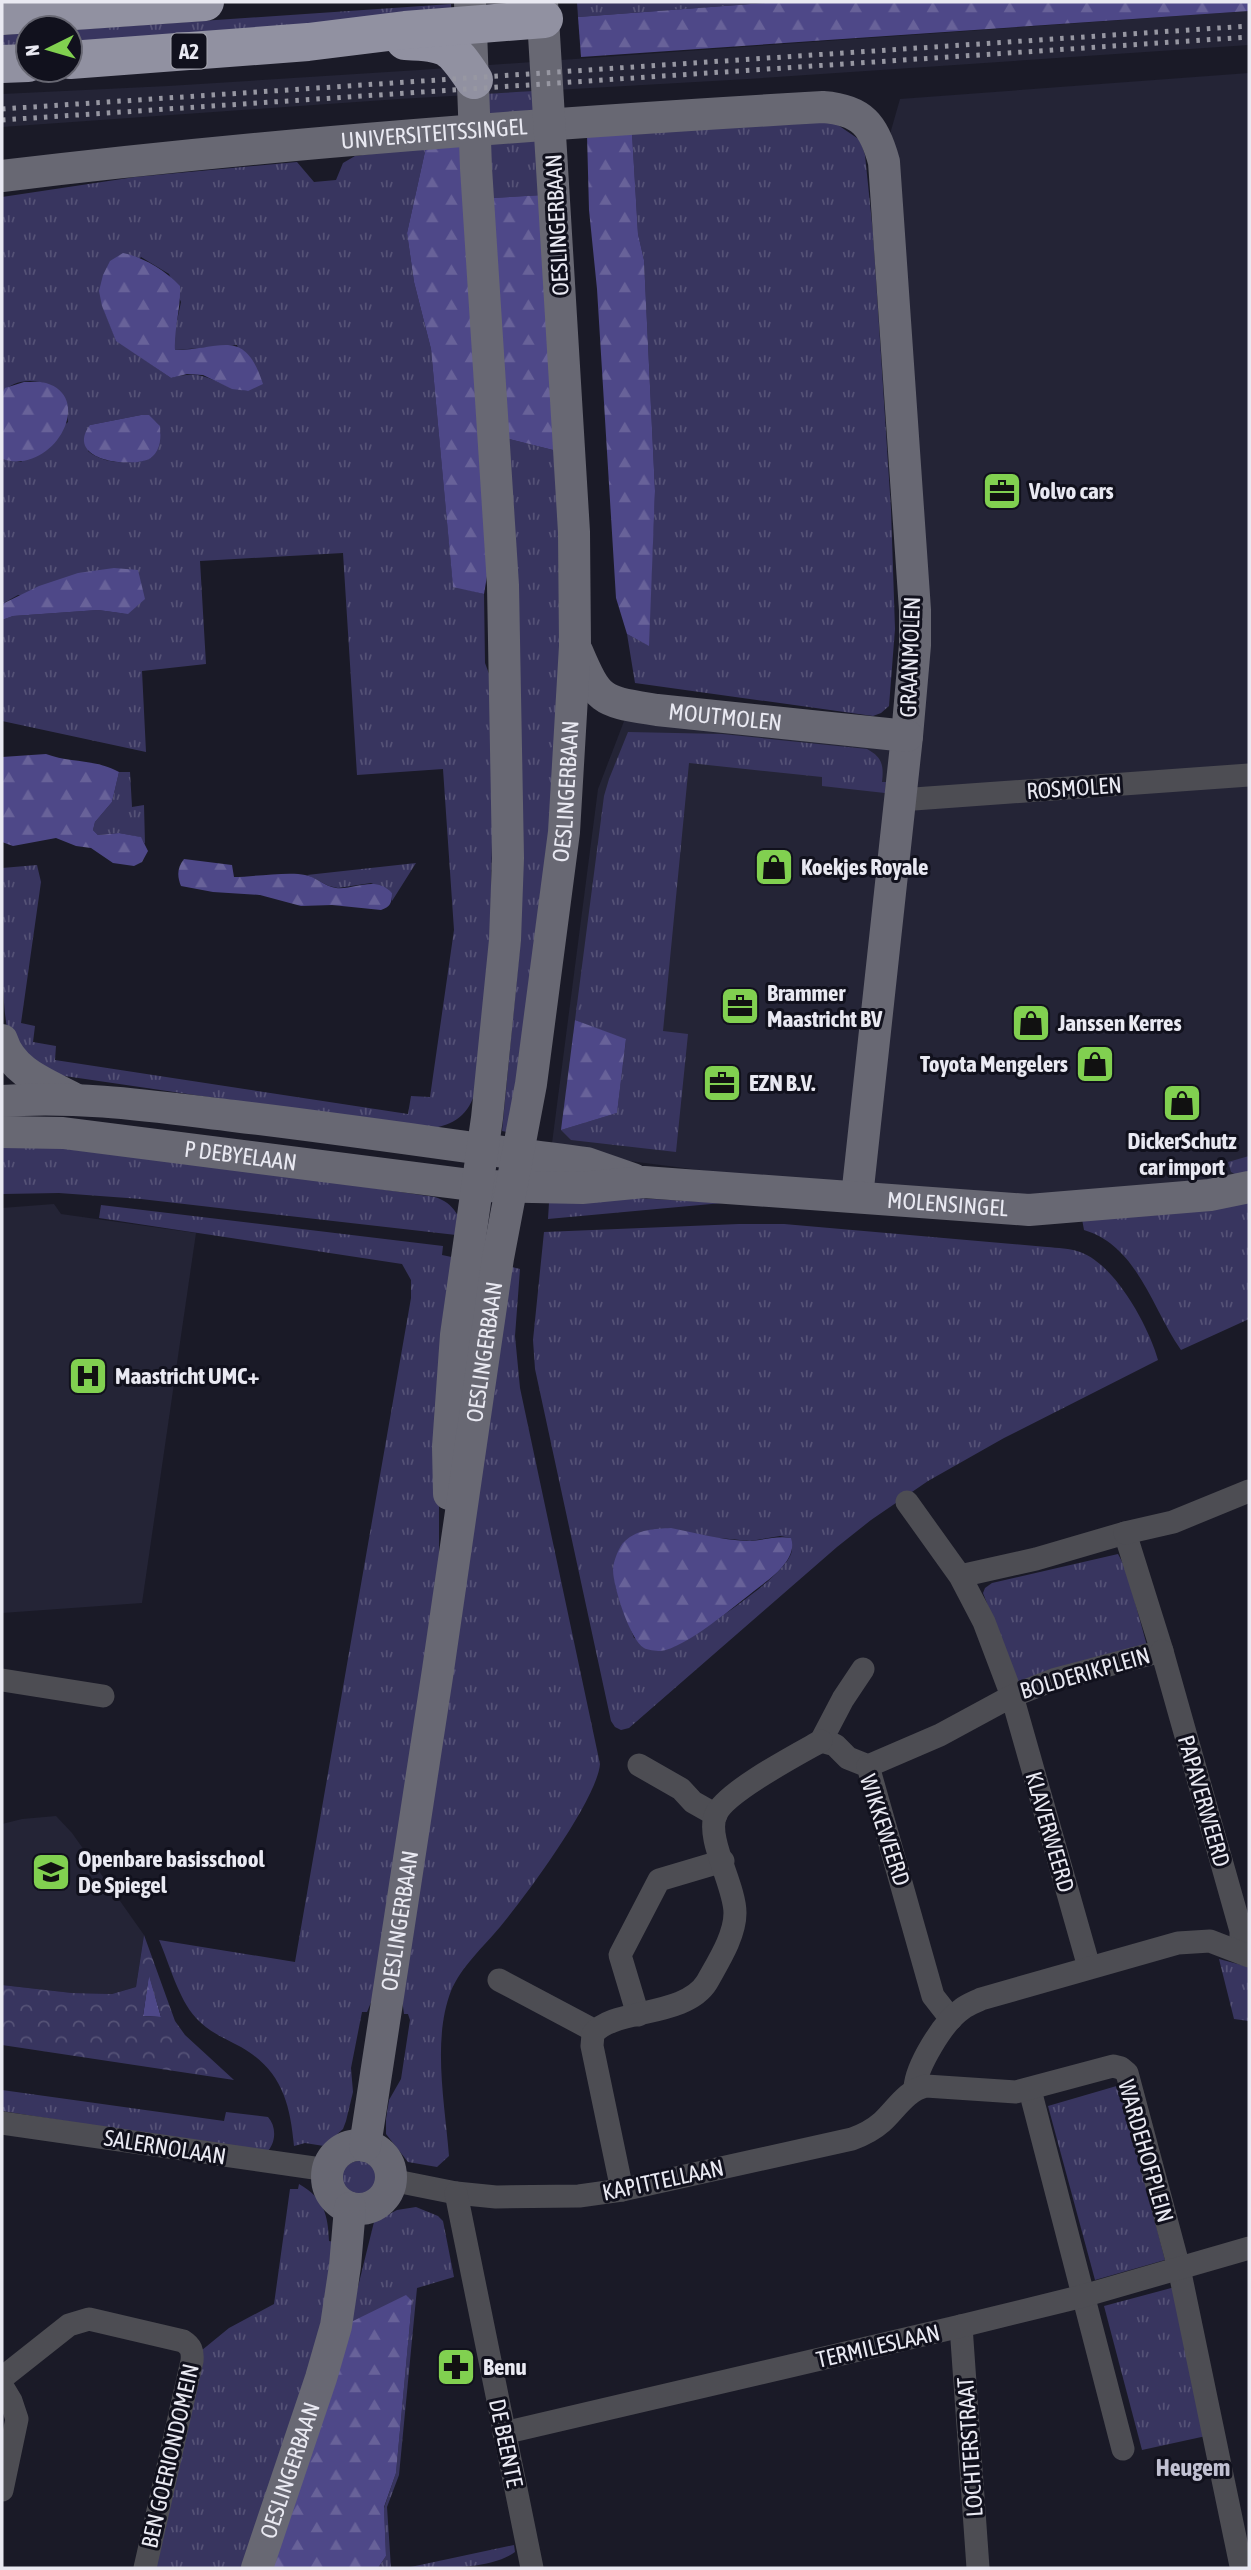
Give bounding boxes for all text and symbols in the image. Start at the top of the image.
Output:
north arrow [14,14,84,84]
road number: A2 [172,34,206,68]
text: N [21,44,44,57]
street label: UNIVERSITEITSSINGEL [340,113,528,154]
street label: OESLINGERBAAN [540,154,574,296]
office icon: Volvo cars [981,470,1023,512]
place label: Volvo cars [1028,478,1114,504]
street label: GRAANMOLEN [895,596,925,718]
street label: MOUTMOLEN [667,698,783,736]
street label: OESLINGERBAAN [547,720,584,864]
street label: ROSMOLEN [1025,772,1123,804]
shop icon: Koekjes Royale [753,846,795,888]
place label: Koekjes Royale [801,854,929,880]
place label: Brammer Maastricht BV [767,980,883,1032]
office icon: Brammer Maastricht BV [719,985,761,1027]
shop icon: Janssen Kerres [1010,1002,1052,1044]
place label: Janssen Kerres [1057,1010,1182,1036]
shop icon: Toyota Mengelers [1074,1043,1116,1085]
place label: Toyota Mengelers [920,1051,1068,1077]
office icon: EZN B.V. [701,1062,743,1104]
place label: EZN B.V. [749,1070,815,1096]
shop icon: DickerSchutz car import [1161,1082,1203,1124]
place label: DickerSchutz car import [1128,1128,1237,1180]
street label: P DEBYELAAN [183,1136,298,1176]
street label: MOLENSINGEL [886,1187,1009,1221]
street label: OESLINGERBAAN [461,1280,507,1424]
hospital icon: Maastricht UMC+ [67,1355,109,1397]
place label: Maastricht UMC+ [115,1363,259,1389]
street label: BOLDERIKPLEIN [1017,1642,1153,1704]
street label: PAPAVERWEERD [1173,1732,1235,1870]
street label: KLAVERWEERD [1020,1769,1080,1895]
street label: WIKKEWEERD [855,1771,915,1889]
place label: Openbare basisschool De Spiegel [78,1846,265,1898]
street label: OESLINGERBAAN [376,1849,423,1993]
school or university icon: Openbare basisschool De Spiegel [30,1851,72,1893]
street label: WARDEHOFPLEIN [1113,2077,1179,2225]
street label: SALERNOLAAN [102,2125,228,2169]
street label: KAPITTELLAAN [600,2154,726,2206]
street label: TERMILESLAAN [814,2319,942,2373]
pharmacy icon: Benu [435,2346,477,2388]
place label: Benu [483,2354,527,2380]
street label: BEN GOERIONDOMEIN [136,2361,204,2551]
street label: LOCHTERSTRAAT [952,2376,988,2518]
street label: DE BEENTE [484,2396,528,2490]
street label: OESLINGERBAAN [255,2399,325,2542]
district label: Heugem [1156,2454,1230,2481]

